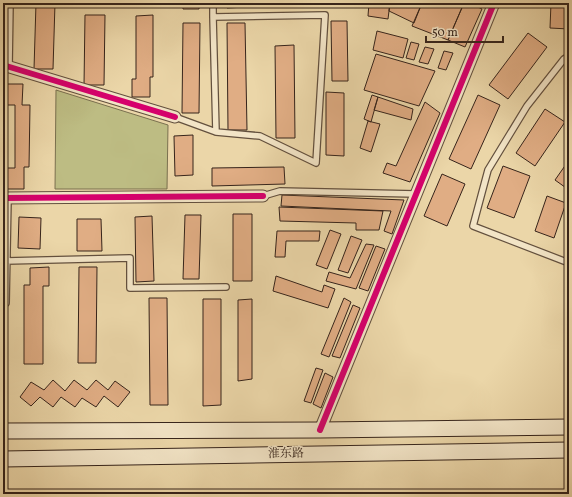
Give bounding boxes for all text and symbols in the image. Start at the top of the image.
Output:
scale bar [426,18,503,44]
text: 50 m [432,25,458,41]
street label: 淮东路 [268,446,304,462]

